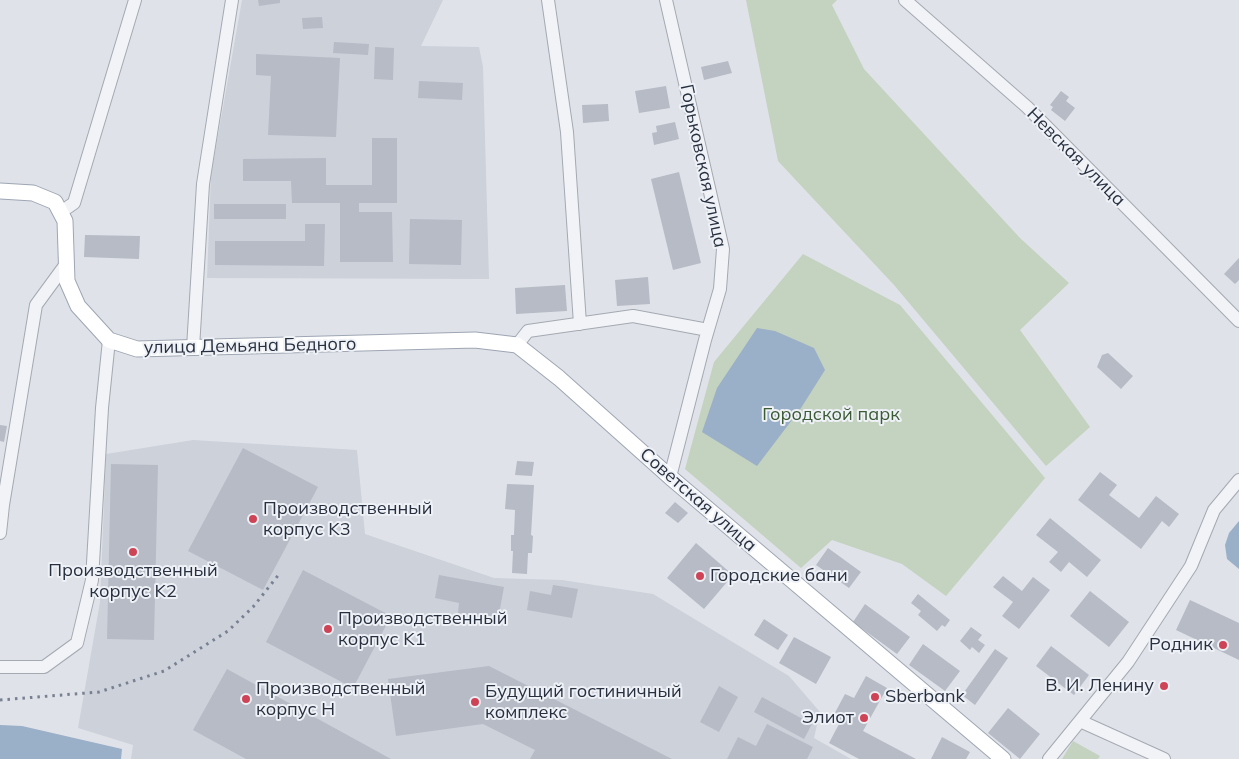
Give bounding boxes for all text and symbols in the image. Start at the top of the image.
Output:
street label: Горьковская улица [675,82,731,250]
street label: Невская улица [1022,103,1130,211]
street label: улица Демьяна Бедного [143,333,357,359]
park label: Городской парк [762,404,900,426]
street label: Советская улица [635,443,761,557]
place label: Производственный корпус K3 [263,498,432,540]
marker: Производственный корпус K3 [247,513,259,525]
marker: Производственный корпус K2 [127,546,139,558]
place label: Производственный корпус K2 [48,560,218,602]
place label: Городские бани [710,565,848,587]
marker: Городские бани [694,570,706,582]
place label: Производственный корпус K1 [338,608,507,650]
marker: Производственный корпус K1 [322,623,334,635]
place label: Родник [1149,634,1213,656]
marker: Родник [1217,639,1229,651]
place label: В. И. Ленину [1045,675,1154,697]
place label: Производственный корпус H [256,678,425,721]
marker: В. И. Ленину [1158,680,1170,692]
place label: Будущий гостиничный комплекс [485,681,682,724]
place label: Sberbank [885,686,965,708]
marker: Sberbank [869,691,881,703]
marker: Производственный корпус H [240,693,252,705]
marker: Будущий гостиничный комплекс [469,696,481,708]
place label: Элиот [802,707,854,729]
marker: Элиот [858,712,870,724]

